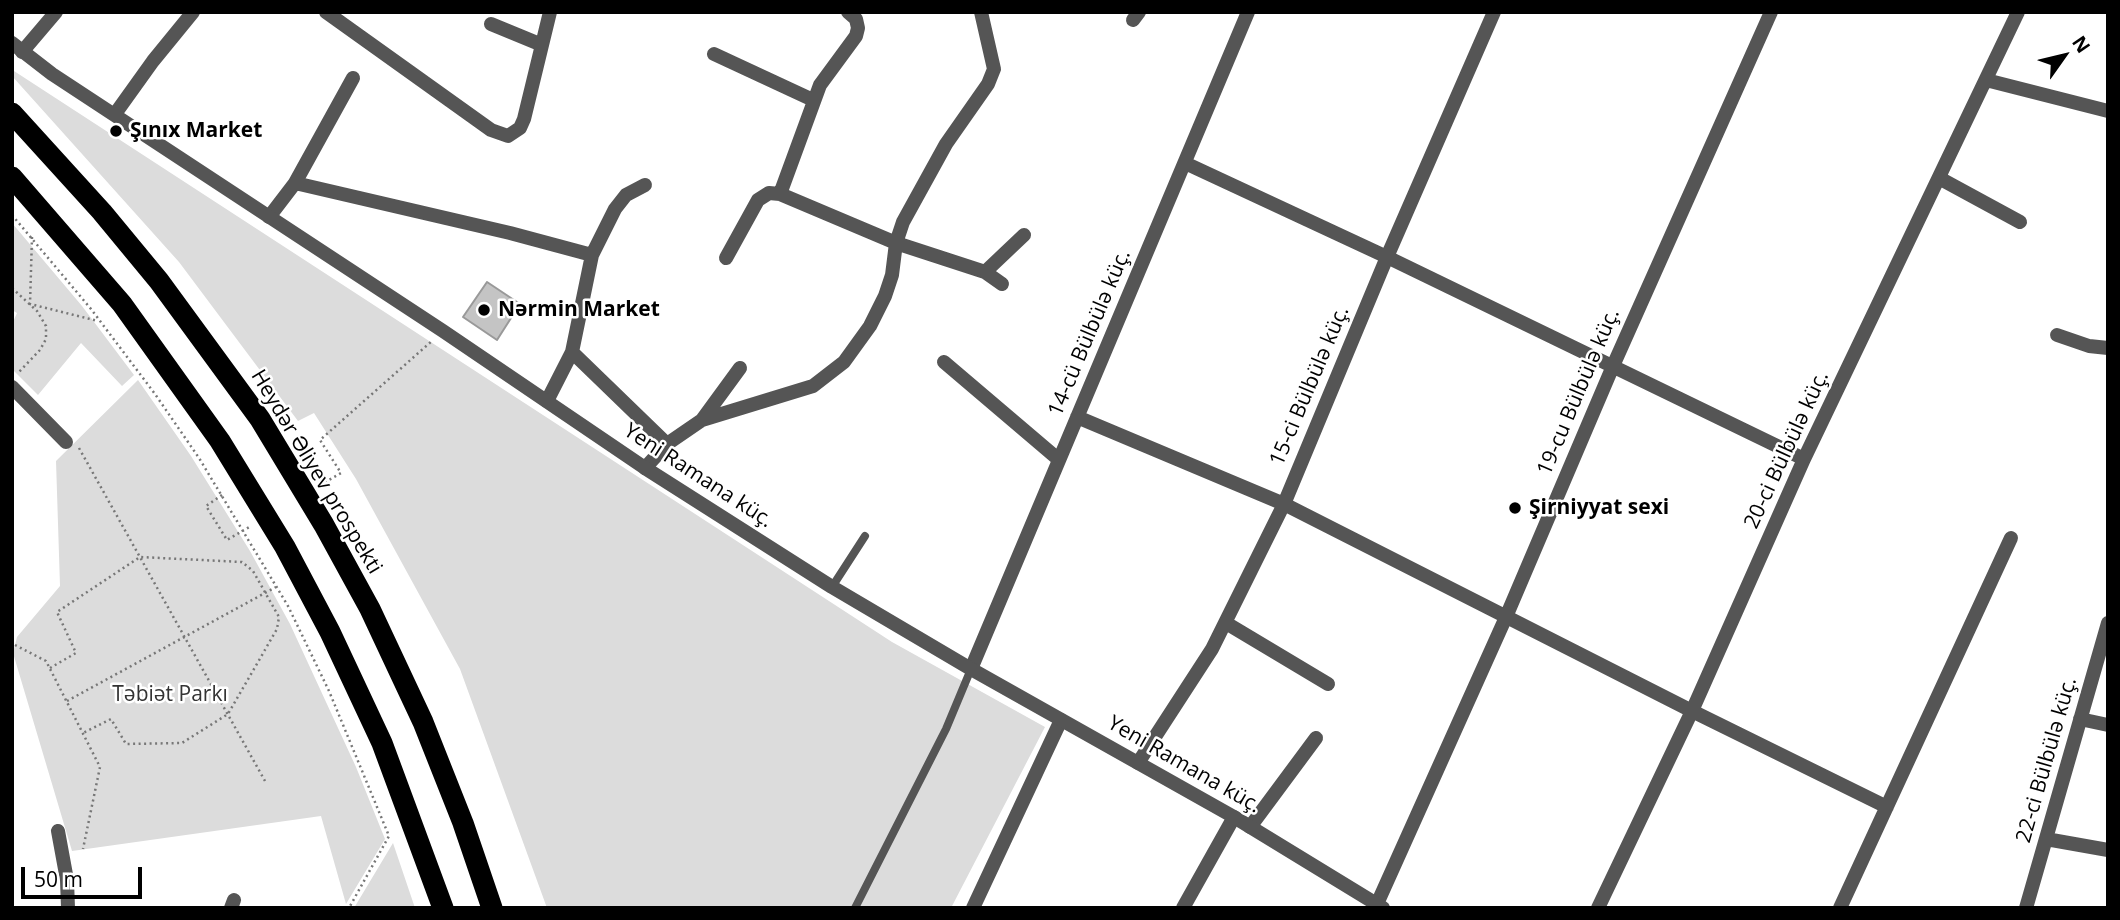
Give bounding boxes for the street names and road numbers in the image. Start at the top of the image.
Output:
street label: 14-cü Bülbülə küç. [1043,246,1137,420]
street label: 15-ci Bülbülə küç. [1265,302,1355,470]
street label: 19-cu Bülbülə küç. [1532,305,1626,479]
street label: Heydər Əliyev prospekti [245,365,387,579]
street label: 20-ci Bülbülə küç. [1739,367,1835,533]
street label: Yeni Ramana küç. [619,418,777,534]
street label: 22-ci Bülbülə küç. [2011,674,2083,846]
street label: Yeni Ramana küç. [1103,711,1265,819]

